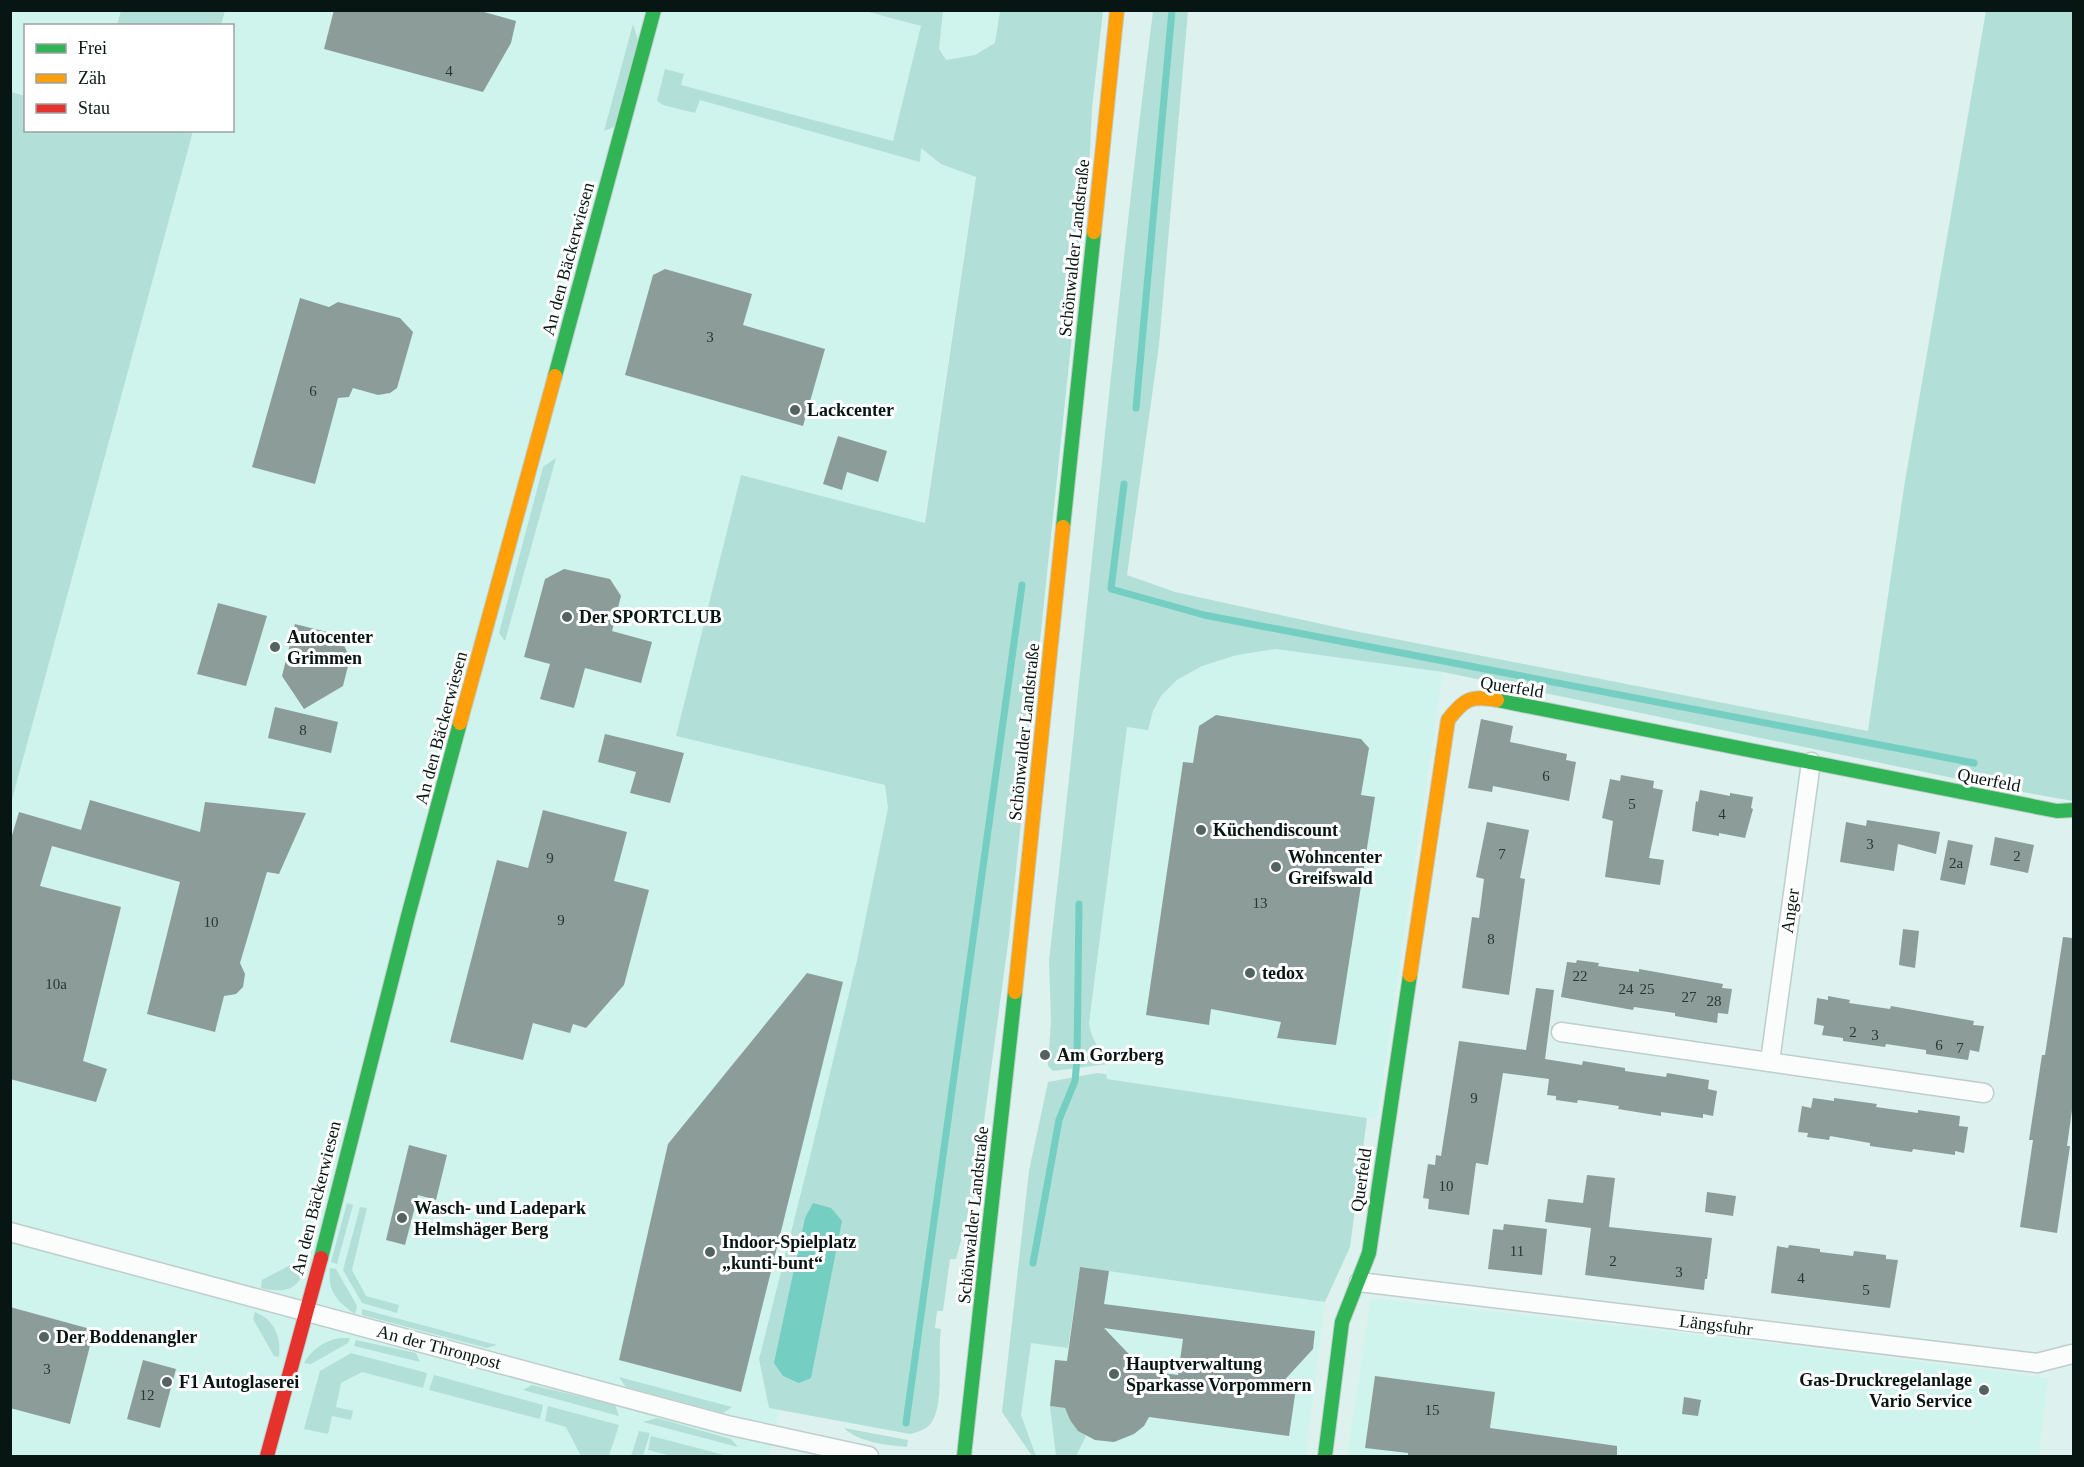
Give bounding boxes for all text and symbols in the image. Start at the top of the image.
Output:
legend [24,24,234,132]
text: Frei [78,38,107,58]
house number: 4 [445,63,453,79]
text: Zäh [78,68,106,88]
text: Stau [78,98,110,118]
street label: Schönwalder Landstraße [1055,158,1093,338]
street label: An den Bäckerwiesen [538,180,598,338]
house number: 3 [706,329,714,345]
house number: 6 [309,383,317,399]
place label: Lackcenter [807,400,894,420]
marker: Lackcenter [788,403,802,417]
place label: Der SPORTCLUB [579,607,722,627]
marker: Der SPORTCLUB [560,610,574,624]
place label: Autocenter Grimmen [287,627,373,668]
marker: Autocenter Grimmen [268,640,282,654]
street label: Schönwalder Landstraße [1005,642,1043,822]
street label: An den Bäckerwiesen [411,649,471,807]
street label: Querfeld [1479,672,1545,702]
house number: 8 [299,722,307,738]
street label: Querfeld [1956,764,2022,796]
house number: 6 [1542,768,1550,784]
house number: 5 [1628,796,1636,812]
house number: 4 [1718,806,1726,822]
place label: Küchendiscount [1213,820,1338,840]
marker: Küchendiscount [1194,823,1208,837]
house number: 3 [1866,836,1874,852]
house number: 7 [1498,846,1506,862]
place label: Wohncenter Greifswald [1288,847,1382,888]
house number: 2 [2013,848,2021,864]
house number: 9 [546,850,554,866]
house number: 2a [1949,855,1963,871]
marker: Wohncenter Greifswald [1269,860,1283,874]
street label: Anger [1777,887,1803,935]
house number: 13 [1253,895,1268,911]
house number: 9 [557,912,565,928]
house number: 10 [204,914,219,930]
house number: 8 [1487,931,1495,947]
place label: tedox [1262,963,1304,983]
marker: tedox [1243,966,1257,980]
house number: 22 [1573,968,1588,984]
house number: 10a [45,976,67,992]
house number: 24 [1619,981,1634,997]
house number: 25 [1640,981,1655,997]
house number: 27 [1682,989,1697,1005]
house number: 28 [1707,993,1722,1009]
house number: 2 [1849,1024,1857,1040]
house number: 3 [1871,1027,1879,1043]
house number: 6 [1935,1037,1943,1053]
house number: 7 [1956,1040,1964,1056]
place label: Am Gorzberg [1057,1045,1163,1065]
marker: Am Gorzberg [1038,1048,1052,1062]
house number: 9 [1470,1090,1478,1106]
street label: An den Bäckerwiesen [287,1119,345,1277]
street label: Schönwalder Landstraße [954,1125,992,1305]
street label: Querfeld [1347,1147,1375,1213]
house number: 10 [1439,1178,1454,1194]
place label: Wasch- und Ladepark Helmshäger Berg [414,1198,586,1239]
marker: Wasch- und Ladepark Helmshäger Berg [395,1211,409,1225]
place label: Indoor-Spielplatz „kunti-bunt“ [722,1232,856,1273]
house number: 11 [1510,1243,1524,1259]
marker: Indoor-Spielplatz „kunti-bunt“ [703,1245,717,1259]
house number: 2 [1609,1253,1617,1269]
house number: 3 [1675,1264,1683,1280]
house number: 4 [1797,1270,1805,1286]
house number: 5 [1862,1282,1870,1298]
street label: Längsfuhr [1678,1311,1754,1339]
street label: An der Thronpost [375,1321,503,1373]
place label: Der Boddenangler [56,1327,197,1347]
marker: Der Boddenangler [37,1330,51,1344]
place label: Hauptverwaltung Sparkasse Vorpommern [1126,1354,1312,1395]
house number: 3 [43,1361,51,1377]
marker: Hauptverwaltung Sparkasse Vorpommern [1107,1367,1121,1381]
place label: Gas-Druckregelanlage Vario Service [1799,1370,1972,1411]
place label: F1 Autoglaserei [179,1372,299,1392]
marker: F1 Autoglaserei [160,1375,174,1389]
marker: Gas-Druckregelanlage Vario Service [1977,1383,1991,1397]
house number: 12 [140,1387,155,1403]
house number: 15 [1425,1402,1440,1418]

